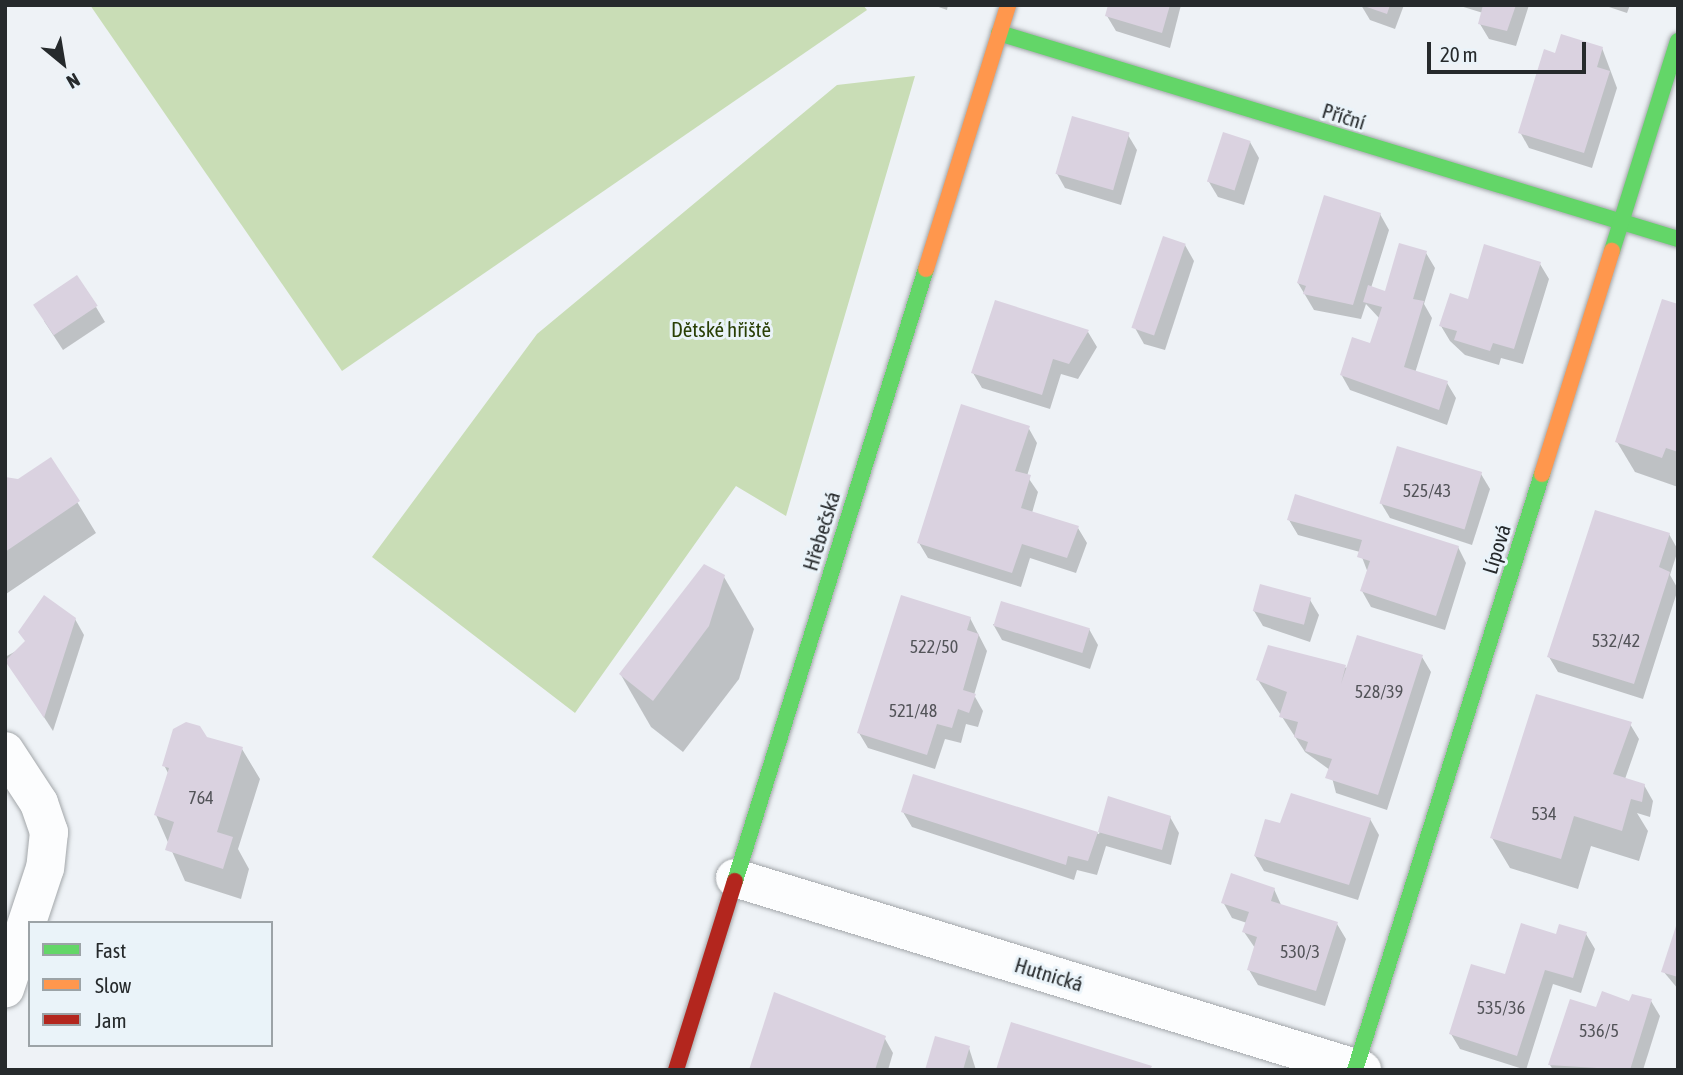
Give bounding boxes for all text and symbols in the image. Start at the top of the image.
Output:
north arrow [28,28,98,98]
scale bar [1431,28,1590,72]
text: 20 m [1440,42,1478,66]
text: N [63,69,84,94]
street label: Příční [1319,98,1369,134]
park label: Dětské hřiště [671,316,771,342]
house number: 525/43 [1403,480,1451,502]
street label: Hřebečská [797,488,845,574]
street label: Lípová [1477,521,1515,577]
house number: 532/42 [1592,630,1640,652]
house number: 522/50 [910,636,958,658]
house number: 528/39 [1355,681,1403,703]
house number: 521/48 [889,700,937,722]
house number: 764 [188,787,214,809]
house number: 534 [1531,803,1557,825]
legend [28,921,273,1047]
text: Fast [95,938,126,962]
house number: 530/3 [1280,941,1320,963]
street label: Hutnická [1012,952,1086,996]
text: Slow [95,973,131,997]
house number: 535/36 [1477,997,1525,1019]
text: Jam [95,1008,127,1032]
house number: 536/5 [1579,1020,1619,1042]

